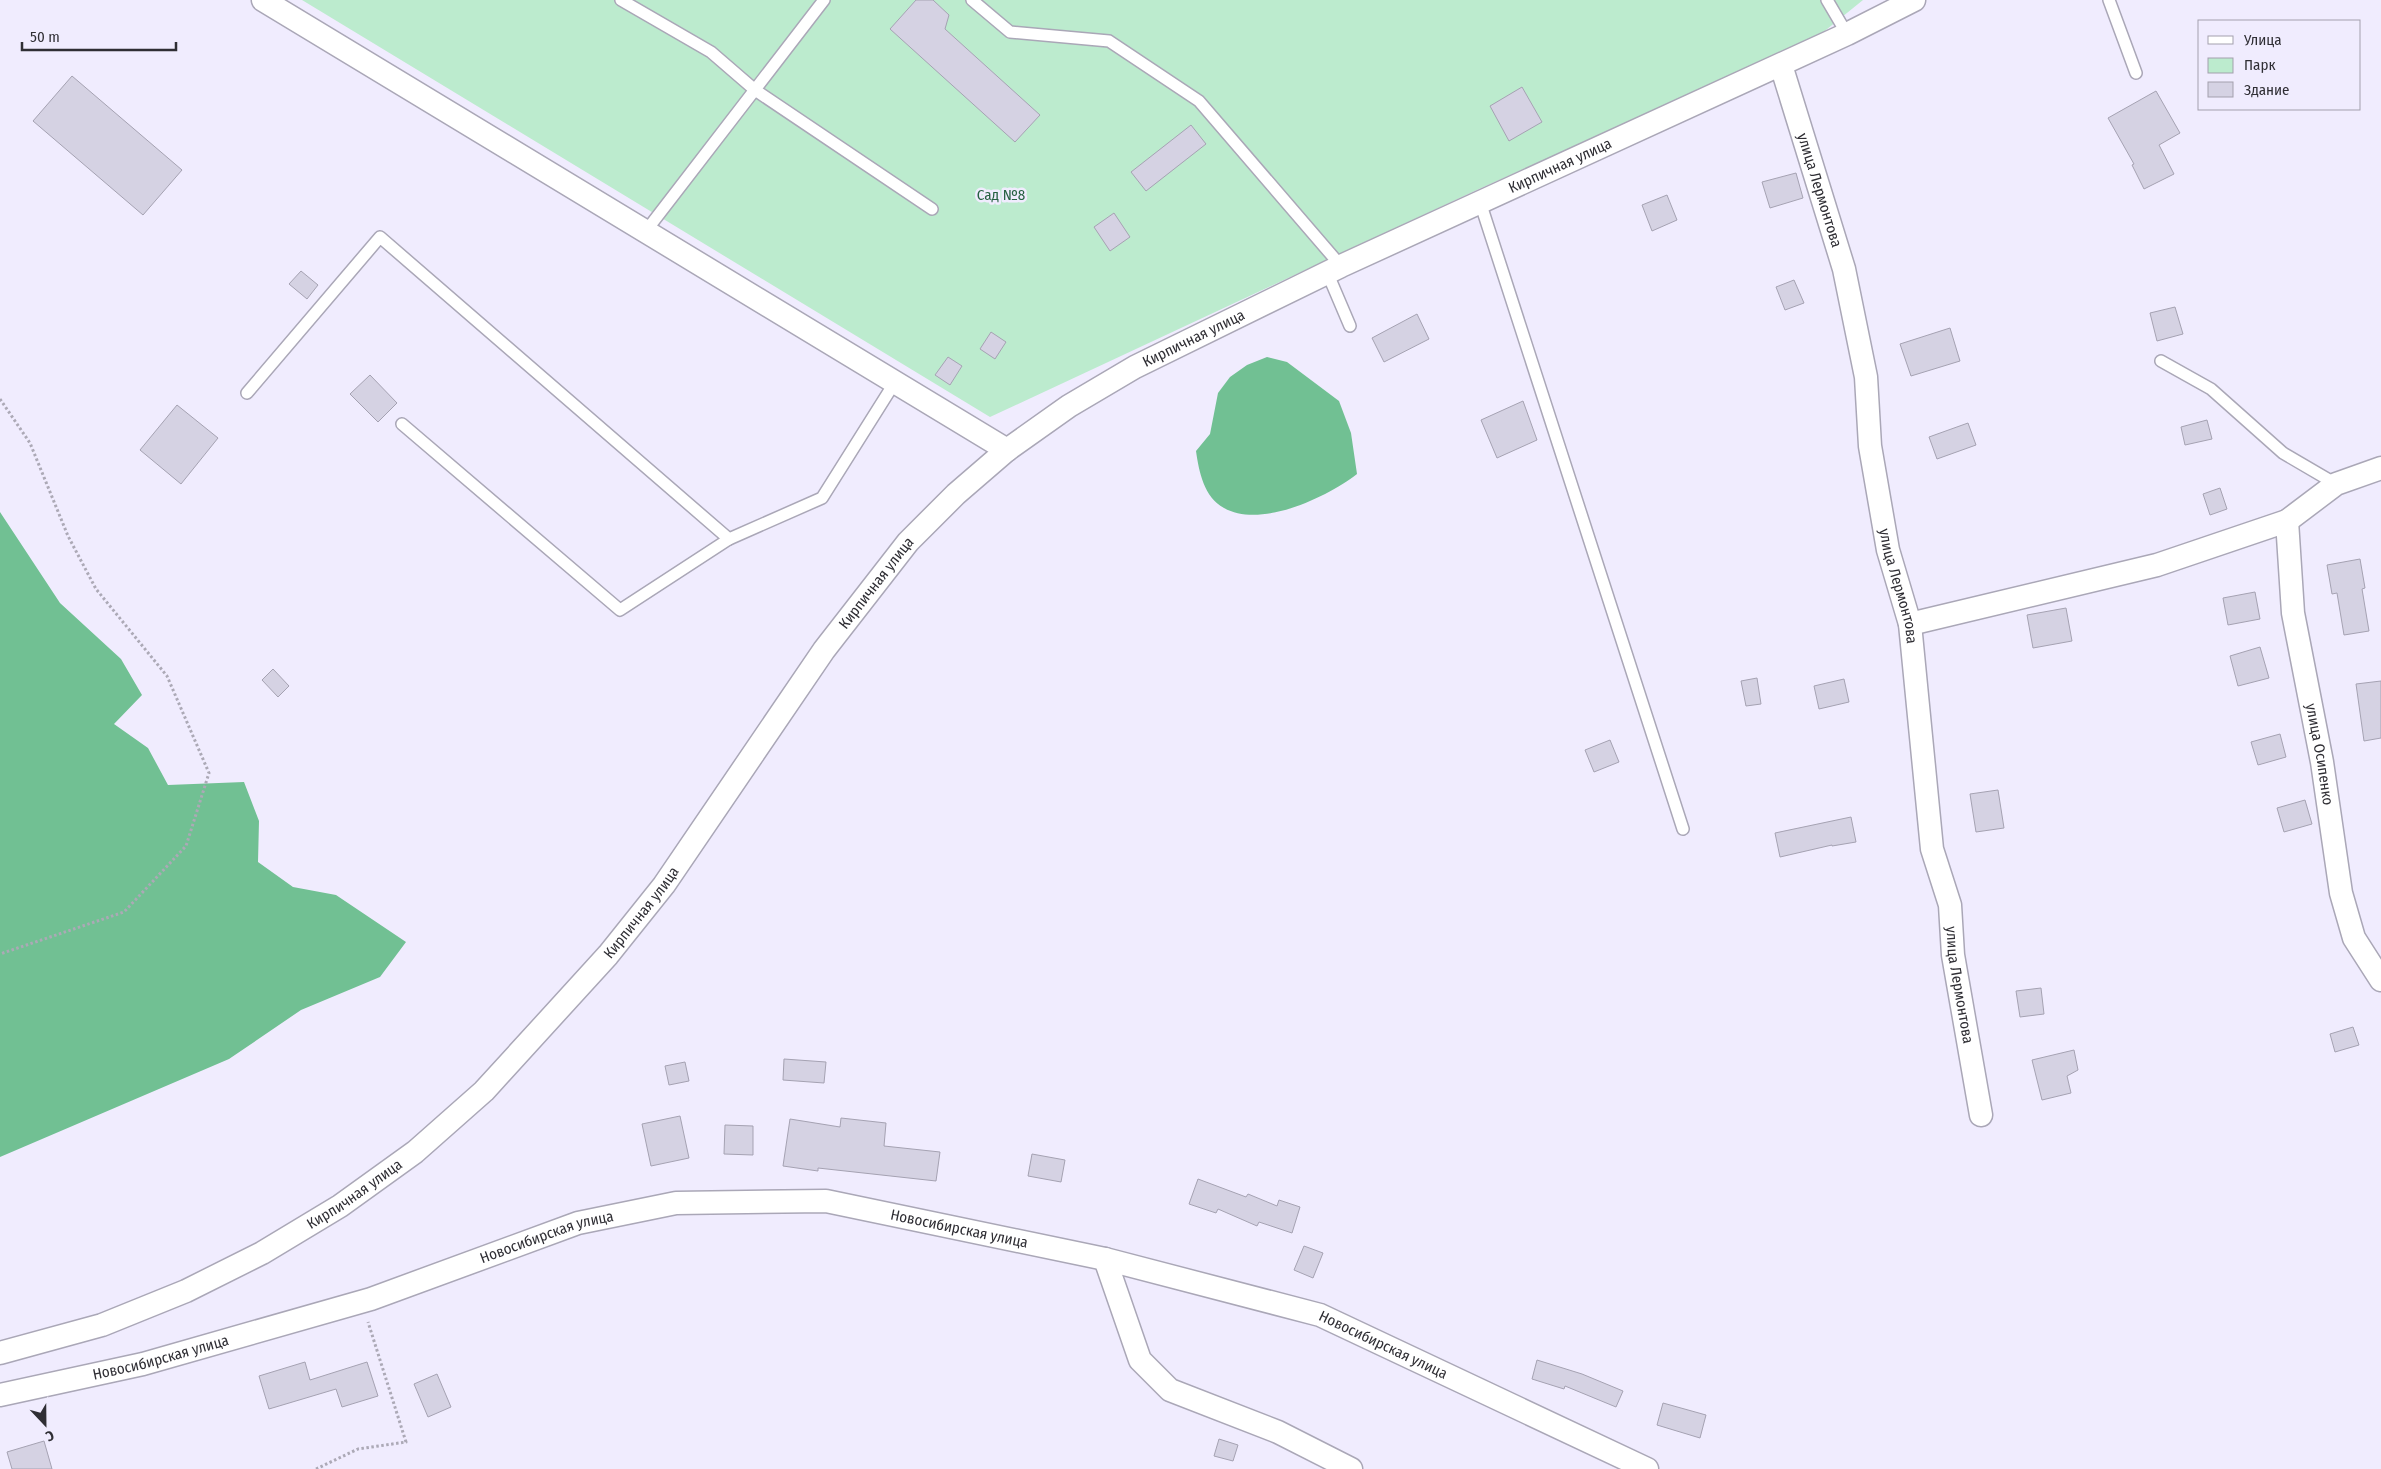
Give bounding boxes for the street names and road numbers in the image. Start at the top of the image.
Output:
street label: улица Лермонтова [1794,131,1846,250]
street label: Кирпичная улица [1506,134,1614,197]
street label: Кирпичная улица [1140,306,1248,371]
street label: улица Лермонтова [1875,527,1921,645]
street label: Кирпичная улица [835,533,917,632]
street label: улица Осипенко [2302,702,2337,807]
street label: Кирпичная улица [600,863,683,962]
street label: улица Лермонтова [1942,926,1977,1045]
street label: Кирпичная улица [304,1155,406,1233]
street label: Новосибирская улица [889,1206,1030,1252]
street label: Новосибирская улица [477,1207,615,1267]
street label: Новосибирская улица [1316,1307,1450,1383]
street label: Новосибирская улица [91,1331,231,1384]

